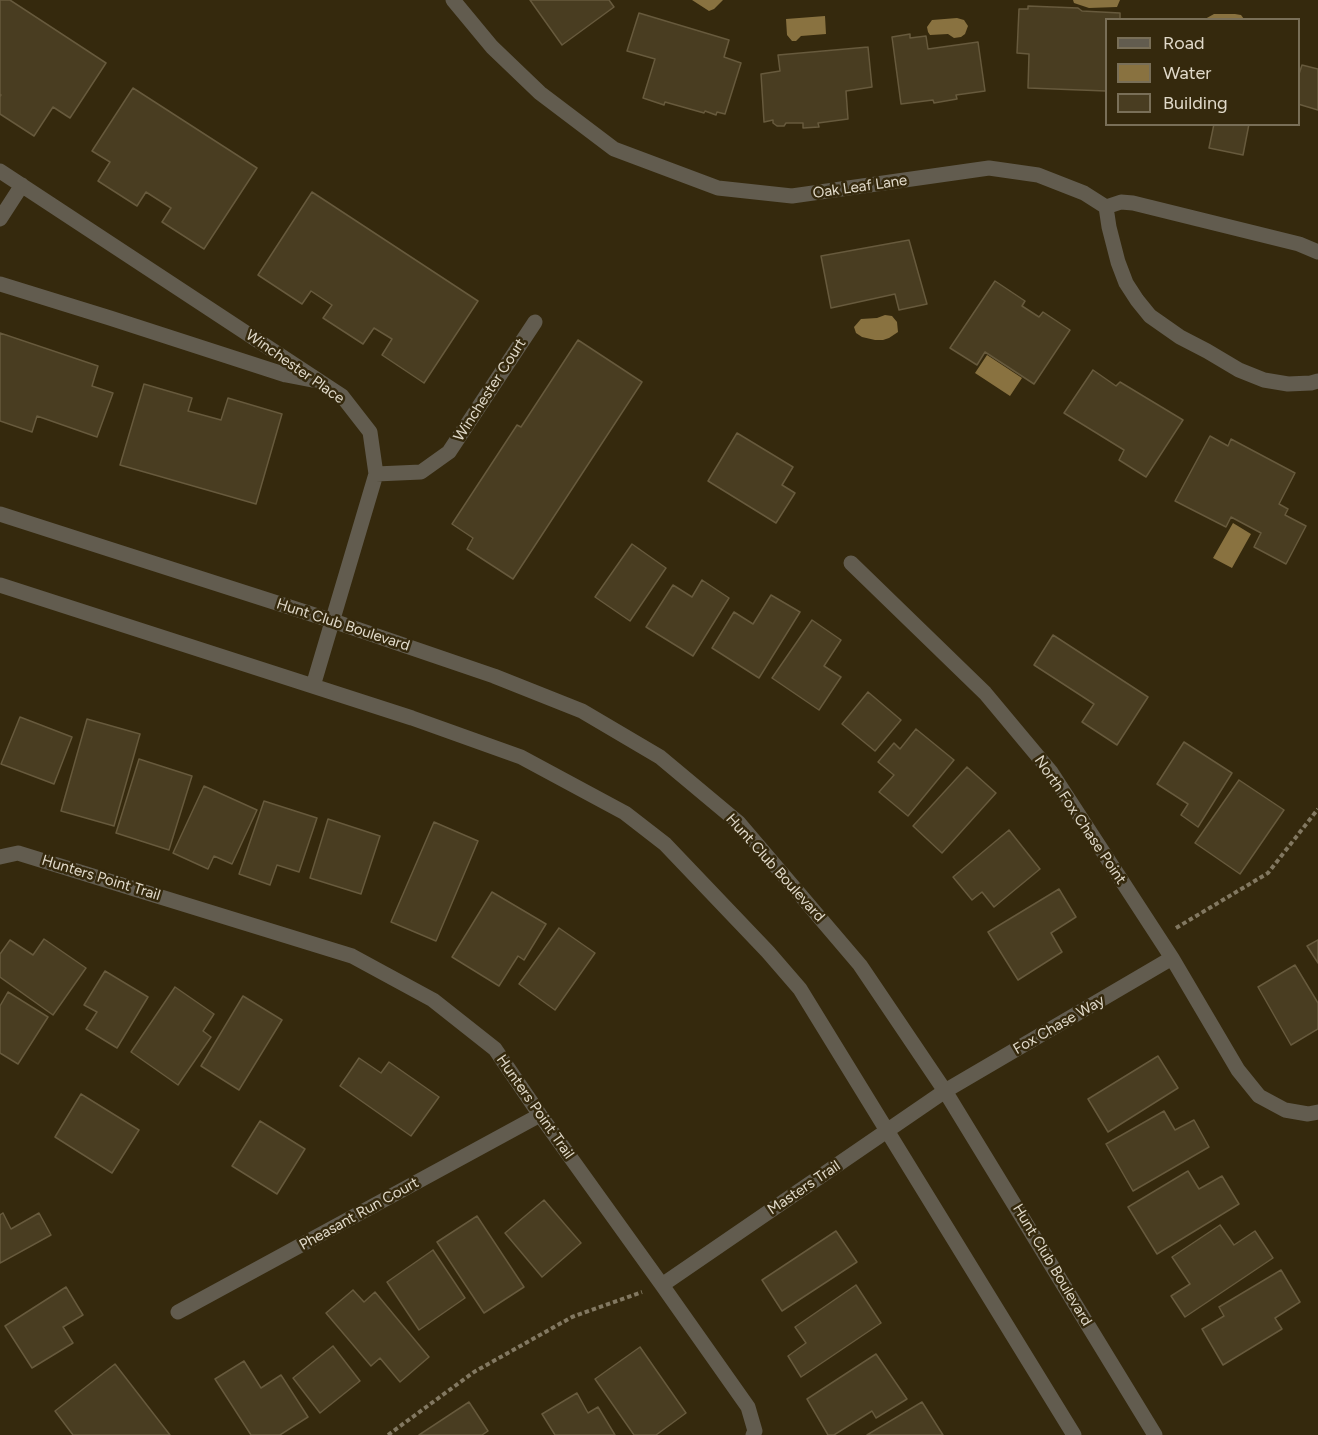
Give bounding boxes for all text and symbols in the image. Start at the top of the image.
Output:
legend [1105,18,1300,126]
text: Road [1163,32,1204,54]
text: Water [1163,62,1211,84]
text: Building [1163,92,1228,114]
street label: Oak Leaf Lane [812,171,908,203]
street label: Winchester Place [242,326,348,408]
street label: Winchester Court [450,335,530,445]
street label: Hunt Club Boulevard [274,595,412,655]
street label: North Fox Chase Point [1030,752,1130,888]
street label: Hunt Club Boulevard [722,810,828,926]
street label: Hunters Point Trail [39,851,163,905]
street label: Fox Chase Way [1010,992,1108,1058]
street label: Hunters Point Trail [492,1051,578,1163]
street label: Masters Trail [764,1157,844,1219]
street label: Pheasant Run Court [296,1174,422,1254]
street label: Hunt Club Boulevard [1008,1201,1096,1329]

